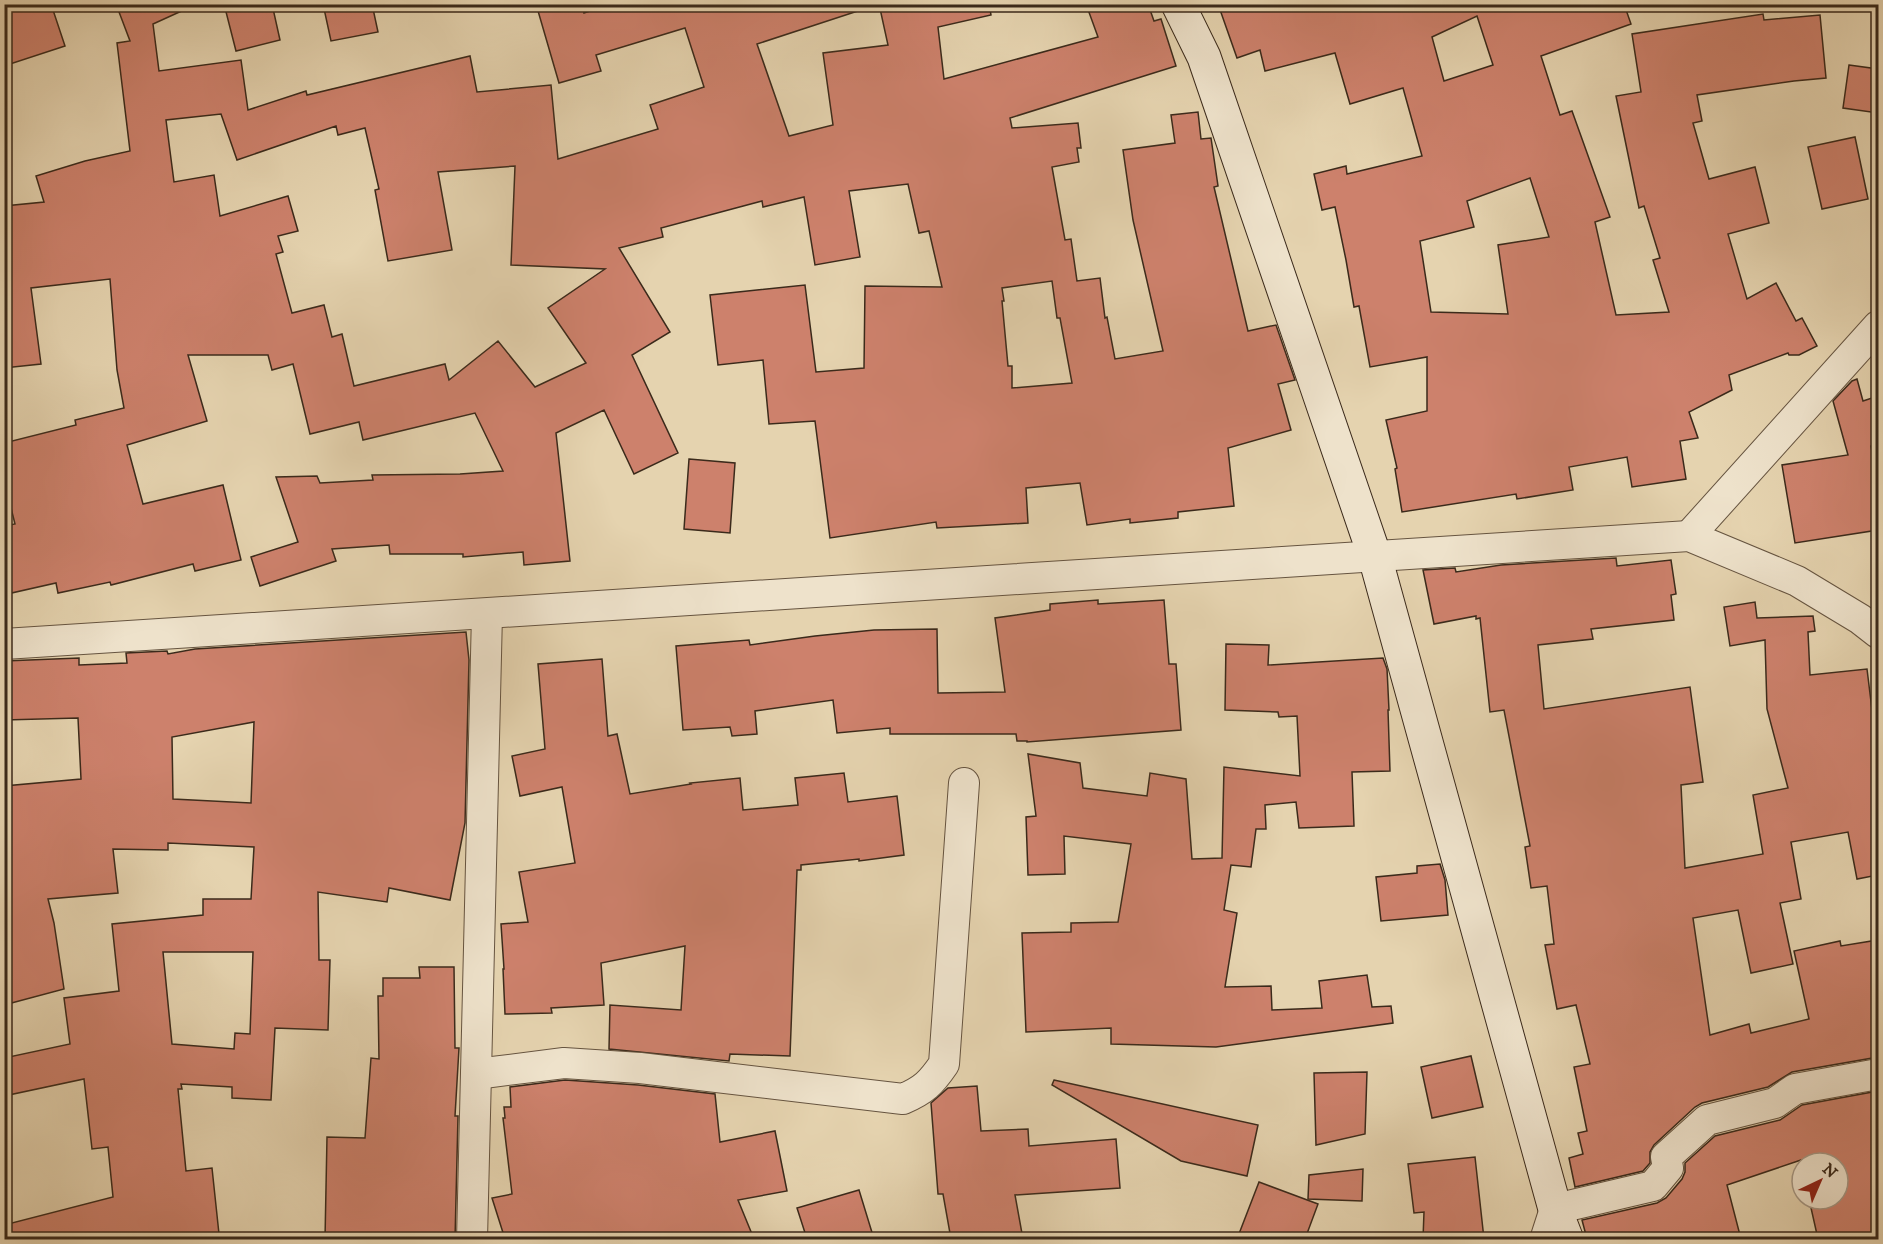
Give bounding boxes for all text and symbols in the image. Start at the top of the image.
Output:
north arrow [1790,1151,1850,1211]
text: N [1818,1159,1841,1183]

